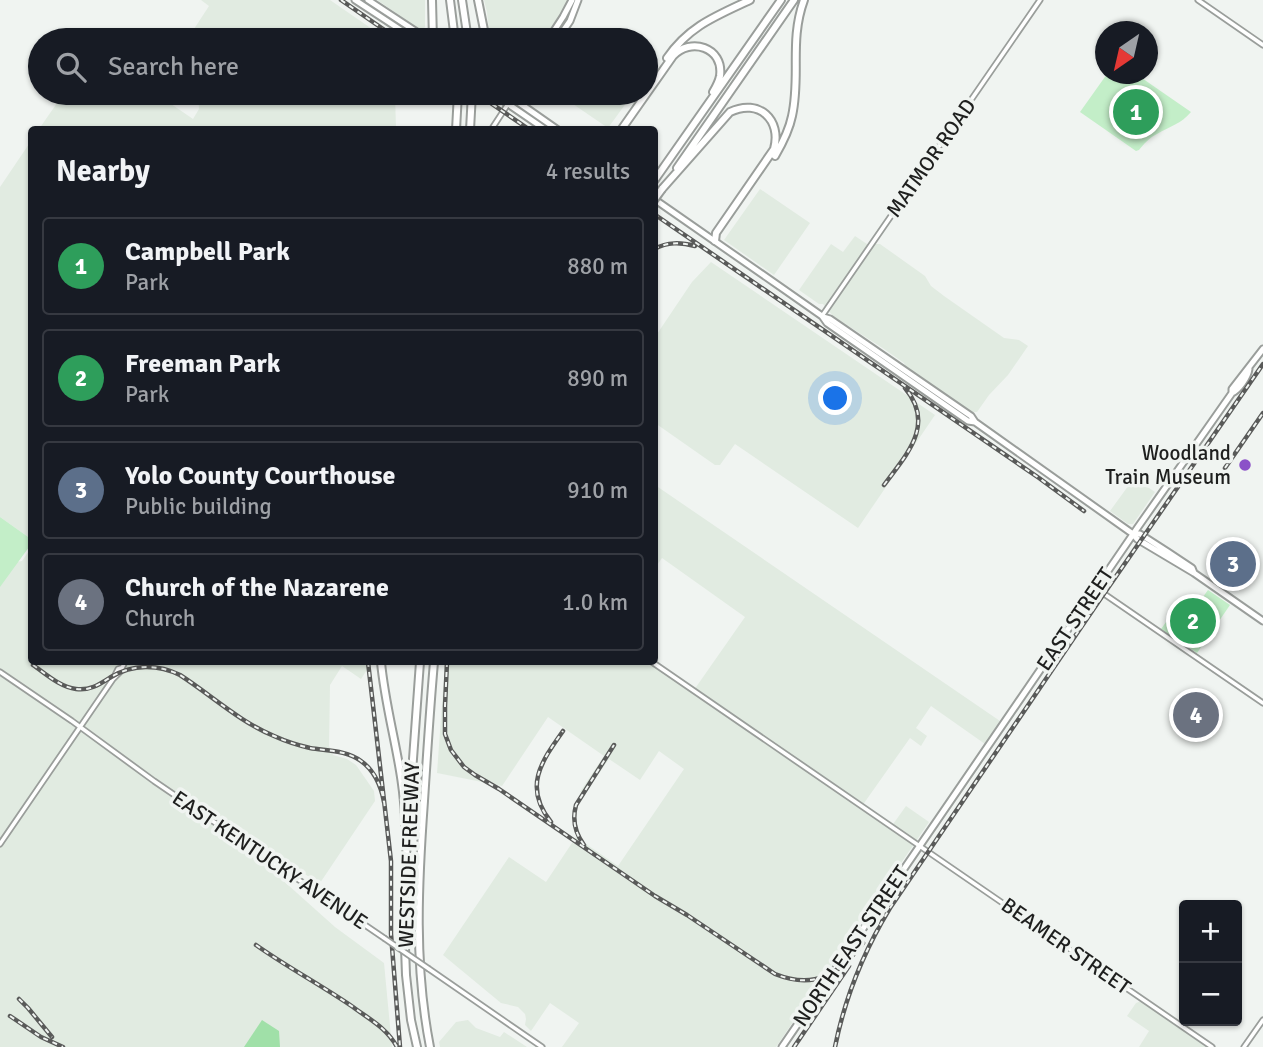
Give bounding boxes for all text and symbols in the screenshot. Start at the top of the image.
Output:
north arrow [1095,21,1158,84]
search box [28,28,658,105]
icon: search [52,48,90,86]
text: Search here [108,51,239,83]
pin: 1 [1113,86,1159,138]
street label: MATMOR ROAD [881,94,981,222]
text: Nearby [56,153,150,190]
text: 4 results [546,157,630,186]
text: Campbell Park [125,236,290,268]
text: 1 [75,252,87,281]
text: 880 m [567,252,628,281]
text: Park [125,268,169,297]
text: Freeman Park [125,348,280,380]
text: 2 [75,364,87,393]
text: 890 m [567,364,628,393]
text: Park [125,380,169,409]
your location [818,381,852,415]
place label: Woodland Train Museum [1105,440,1231,490]
marker: Woodland Train Museum [1237,457,1253,473]
text: Yolo County Courthouse [125,460,395,492]
text: 3 [75,476,87,505]
text: 910 m [567,476,628,505]
text: Public building [125,492,272,521]
pin: 3 [1210,538,1256,590]
street label: EAST STREET [1031,562,1119,676]
text: Church of the Nazarene [125,572,389,604]
text: 4 [75,588,87,617]
text: 1.0 km [562,588,628,617]
pin: 2 [1170,595,1216,647]
text: Church [125,604,195,633]
pin: 4 [1173,689,1219,741]
street label: WESTSIDE FREEWAY [393,761,425,948]
street label: EAST KENTUCKY AVENUE [167,785,373,935]
street label: NORTH EAST STREET [788,860,915,1031]
street label: BEAMER STREET [996,892,1136,1001]
map controls [1179,900,1242,1026]
button: + [1179,900,1242,963]
button: − [1179,963,1242,1026]

